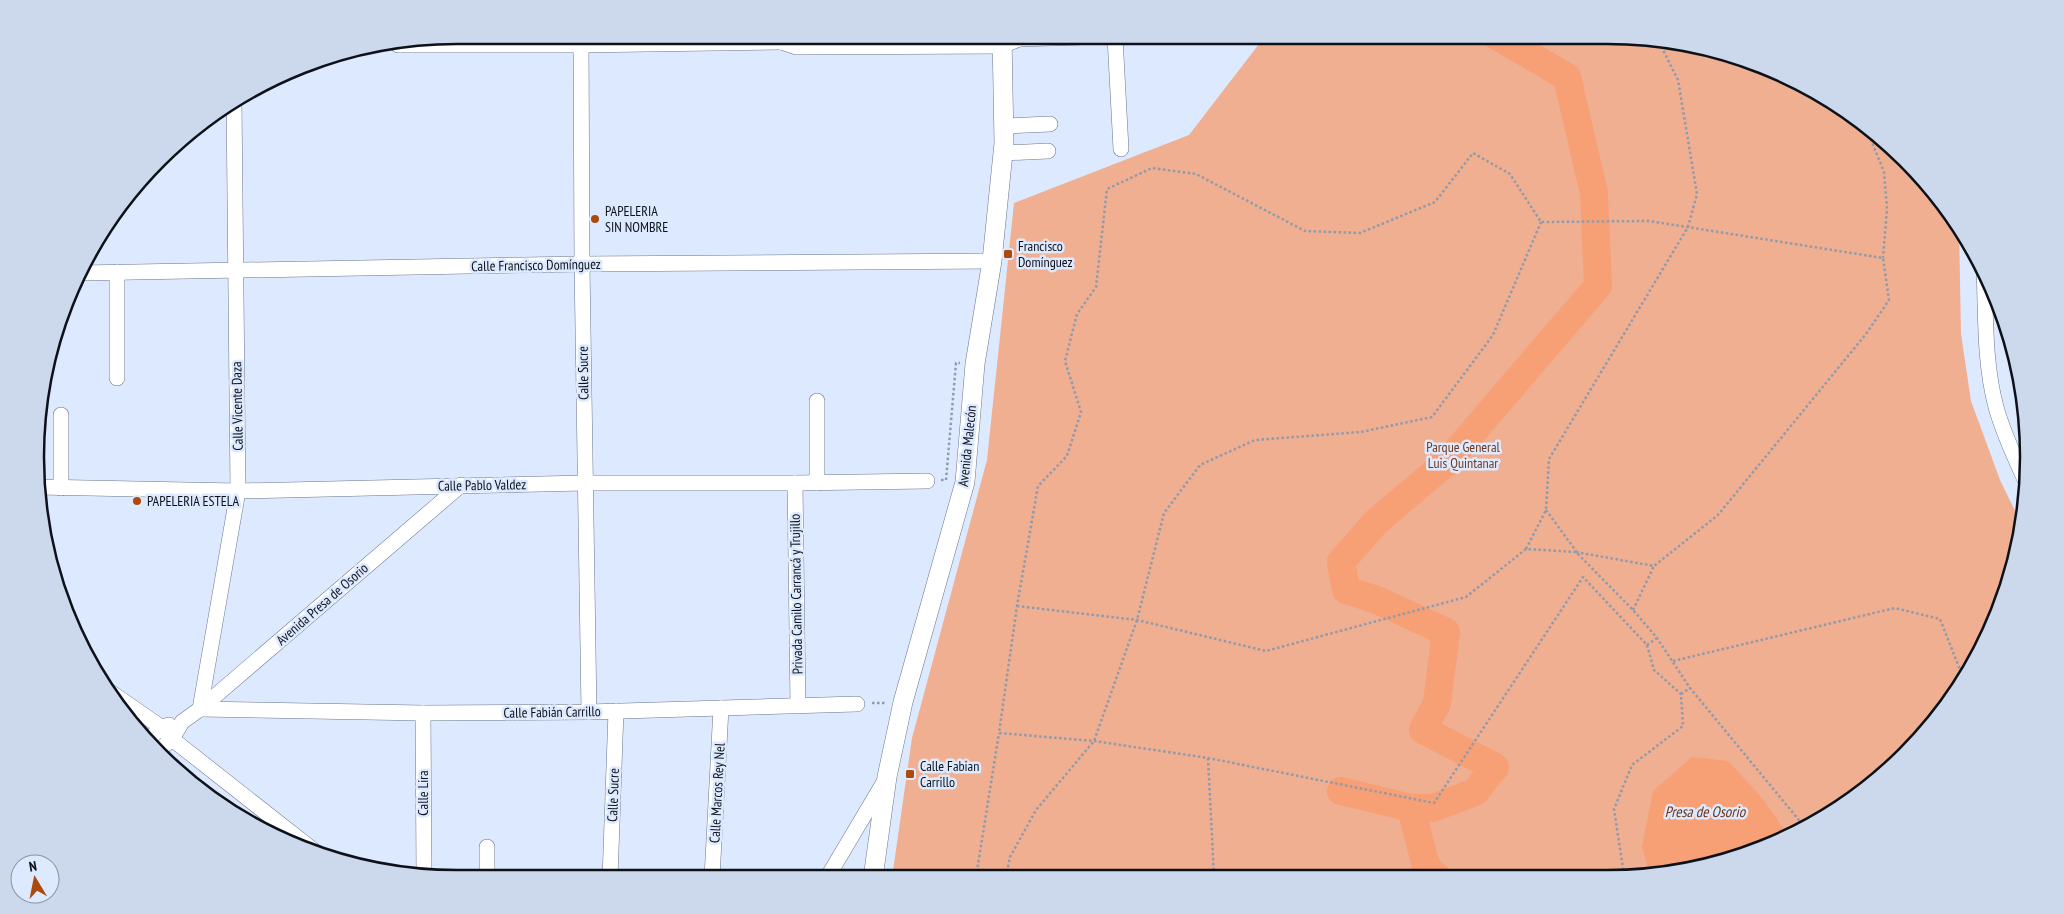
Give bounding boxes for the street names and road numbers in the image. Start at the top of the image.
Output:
street label: Calle Francisco Domínguez [471,255,601,275]
street label: Calle Sucre [574,346,592,400]
street label: Calle Vicente Daza [227,361,247,451]
street label: Avenida Malecón [954,404,980,488]
street label: Calle Pablo Valdez [438,475,526,495]
street label: Privada Camilo Carrancá y Trujillo [786,514,806,674]
street label: Avenida Presa de Osorio [272,559,372,649]
street label: Calle Fabián Carrillo [503,702,601,722]
street label: Calle Marcos Rey Nel [705,742,729,843]
street label: Calle Sucre [603,768,623,822]
street label: Calle Lira [414,770,432,816]

